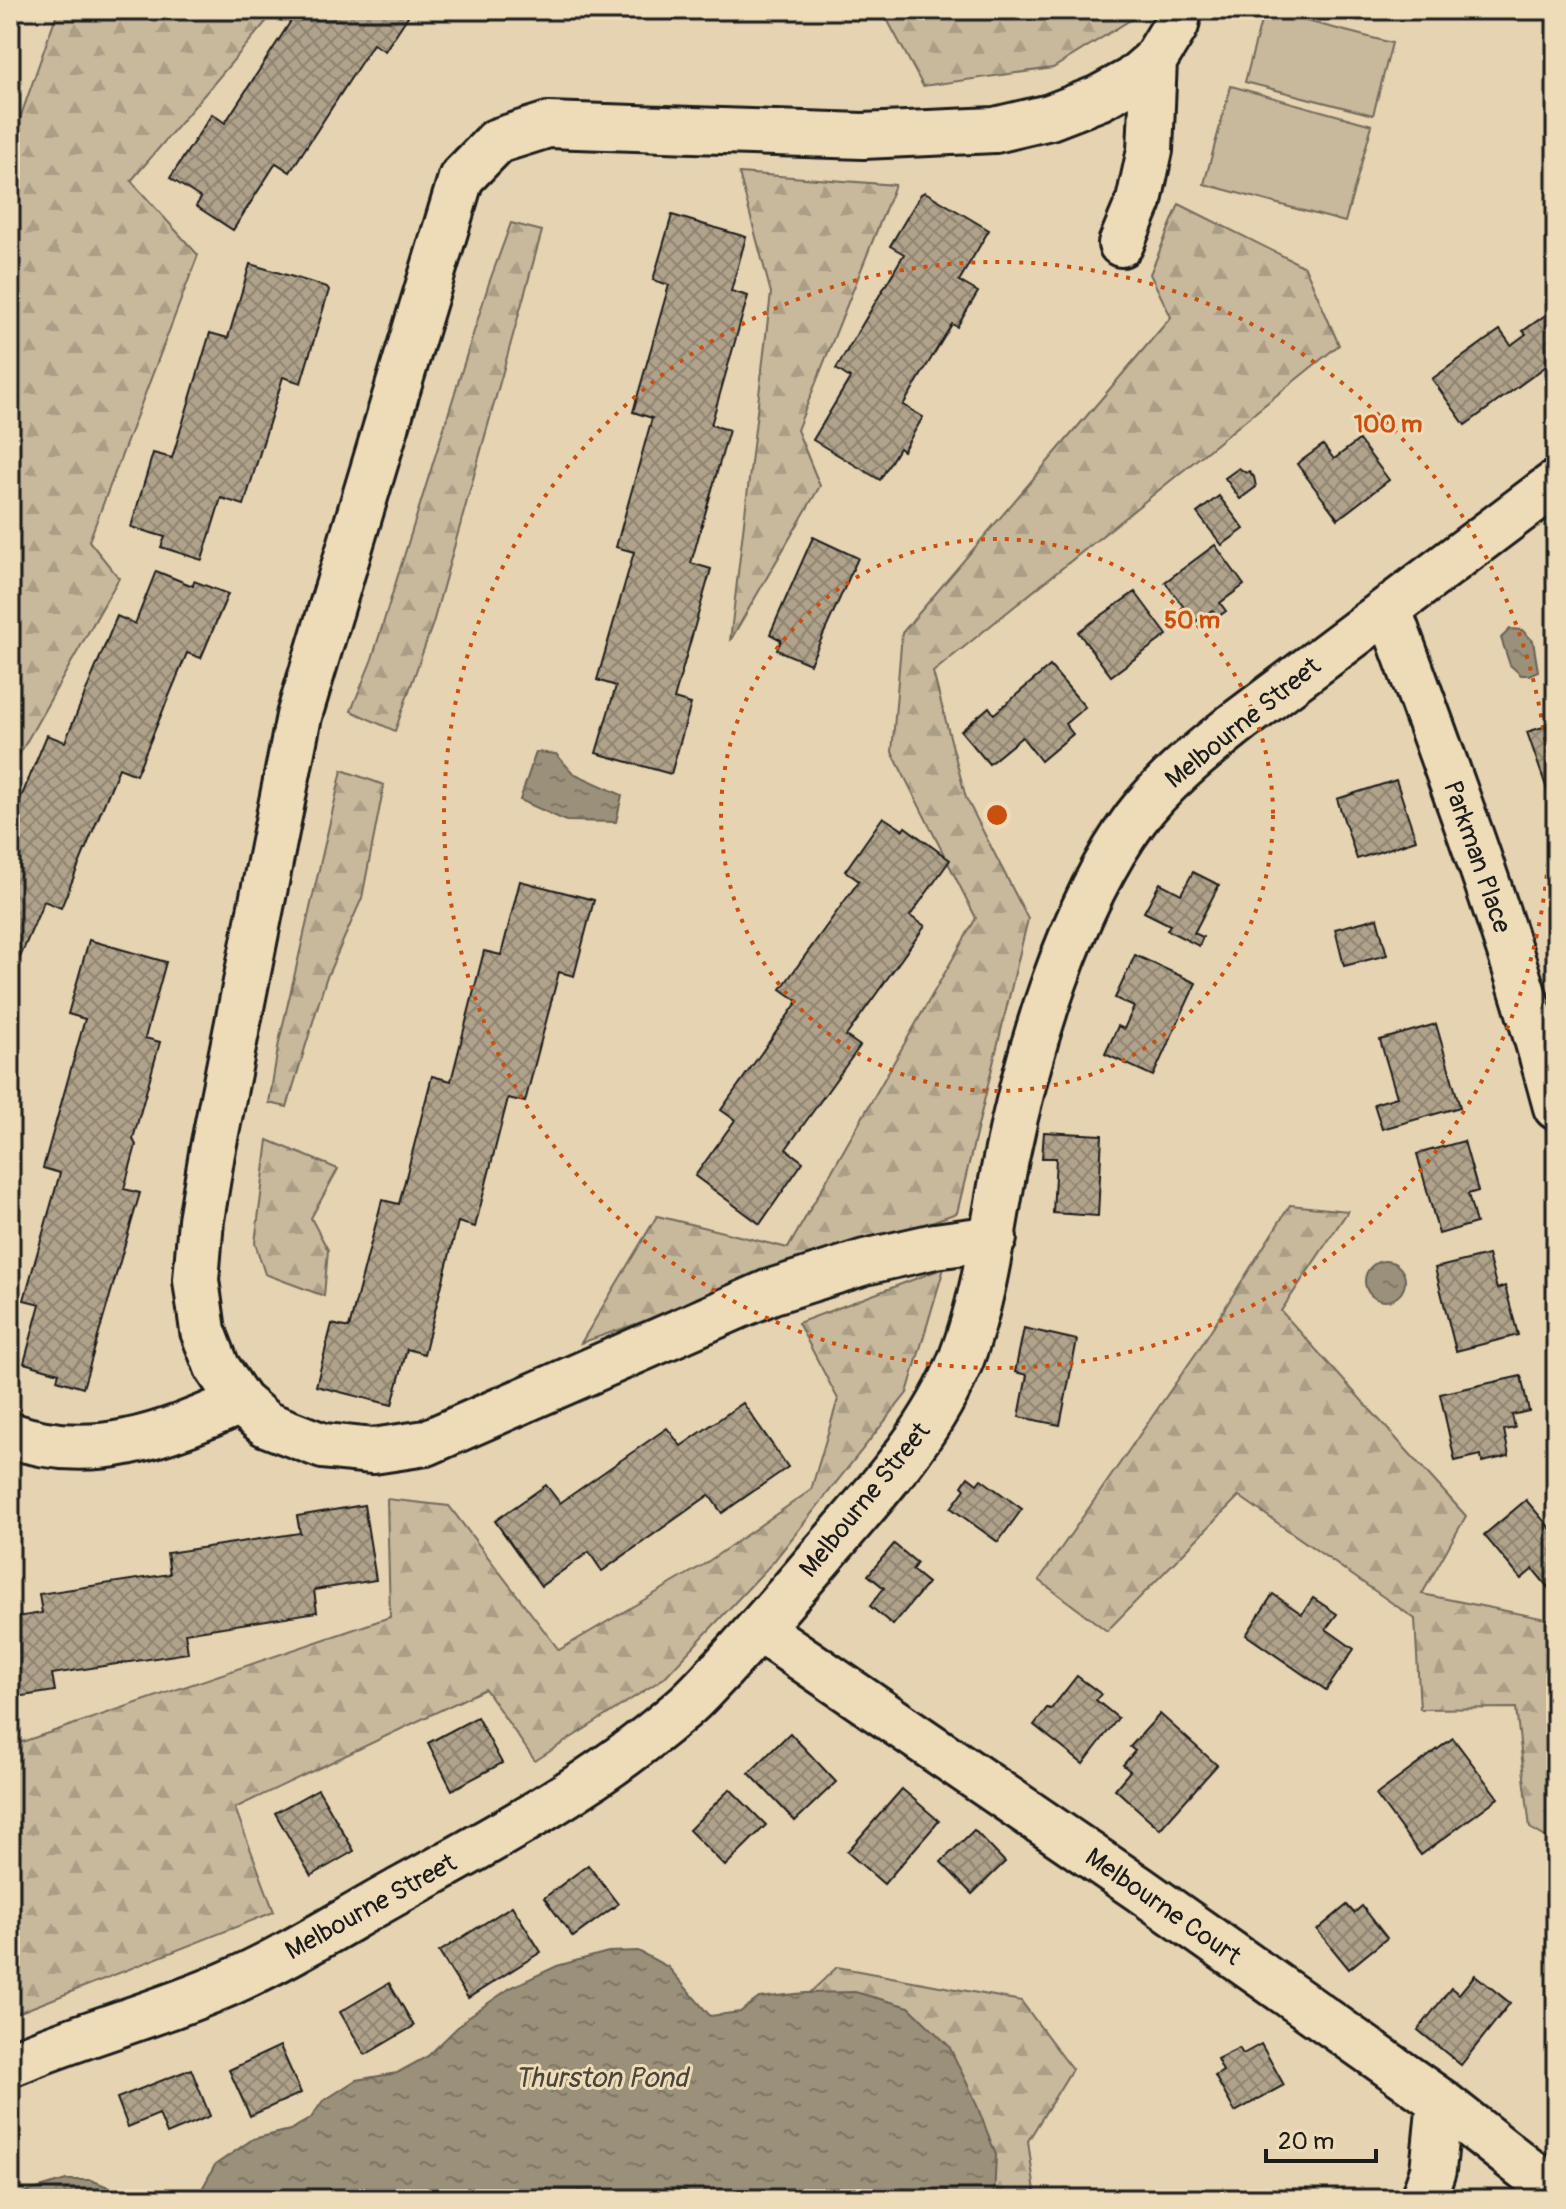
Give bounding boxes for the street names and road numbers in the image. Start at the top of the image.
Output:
street label: Melbourne Street [1159,650,1327,795]
street label: Parkman Place [1436,777,1518,938]
street label: Melbourne Street [793,1416,938,1584]
street label: Melbourne Court [1079,1841,1247,1973]
street label: Melbourne Street [280,1847,463,1967]

